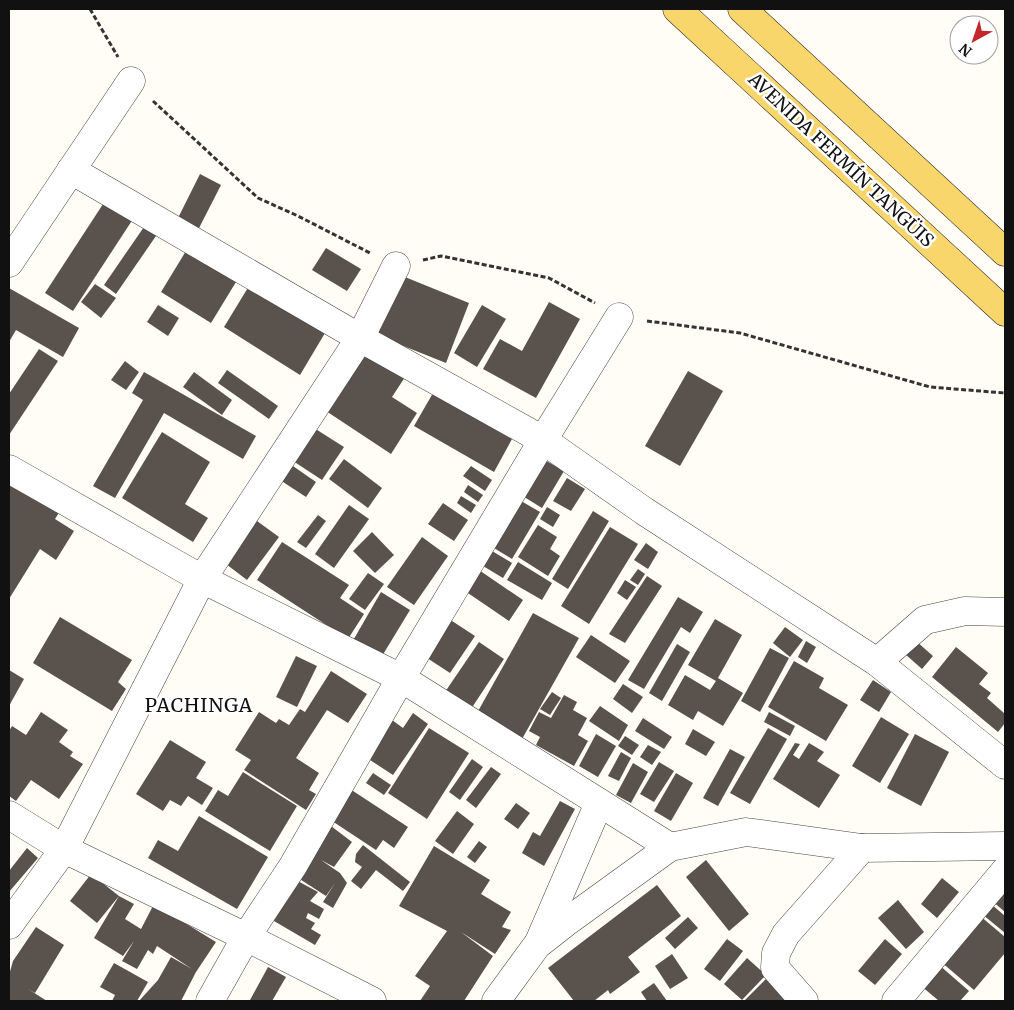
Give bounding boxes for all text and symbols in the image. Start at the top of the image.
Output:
north arrow [949,15,999,65]
text: N [956,40,976,60]
street label: AVENIDA FERMÍN TANGÜIS [743,67,939,252]
district label: PACHINGA [145,693,253,717]

